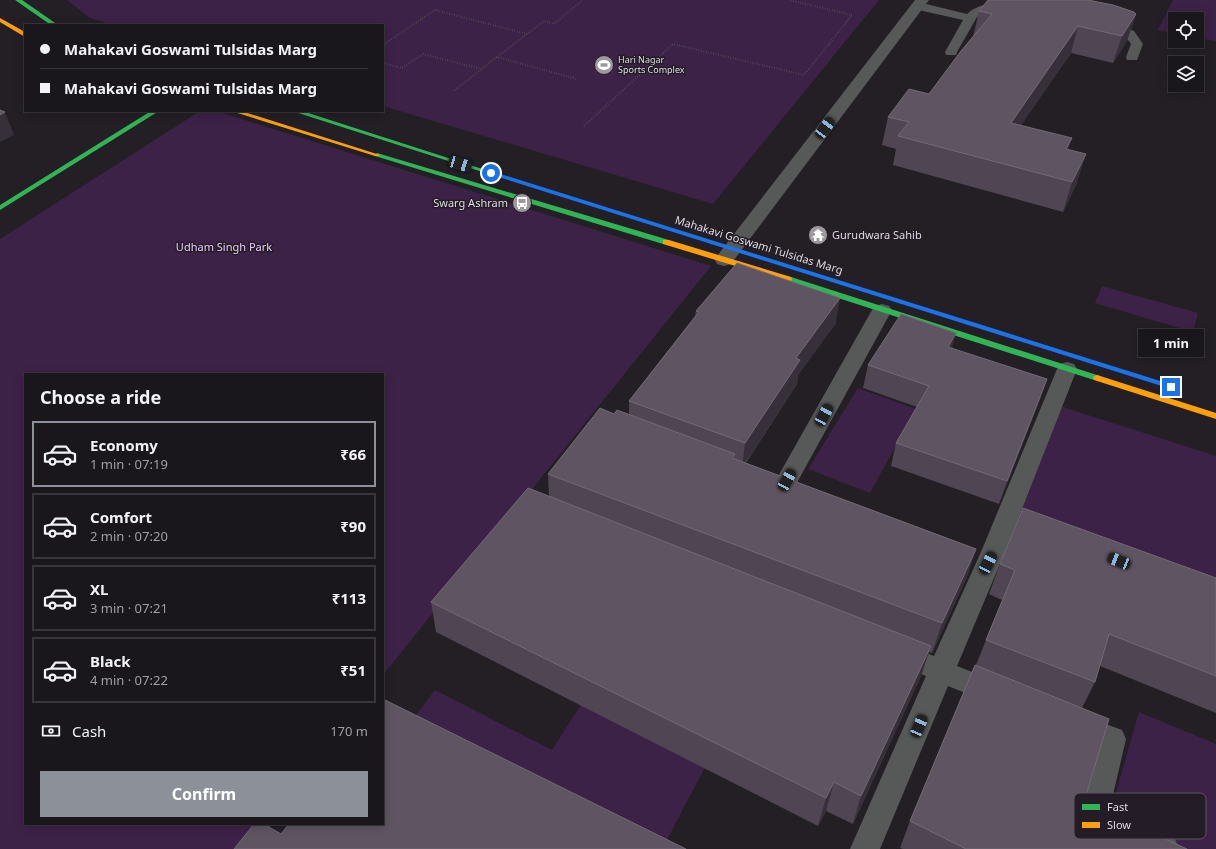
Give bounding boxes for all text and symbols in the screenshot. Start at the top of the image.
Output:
map controls [1168,12,1204,92]
button: locate [1168,12,1204,48]
text: Mahakavi Goswami Tulsidas Marg [64,39,317,59]
place label: Hari Nagar Sports Complex [618,53,685,76]
sports icon: Hari Nagar Sports Complex [593,54,615,76]
button: layers [1168,56,1204,92]
text: Mahakavi Goswami Tulsidas Marg [64,78,317,98]
car [813,115,837,141]
car [447,155,473,173]
route start [482,164,500,182]
bus stop icon: Swarg Ashram [511,192,533,214]
place label: Swarg Ashram [433,195,508,210]
street label: Mahakavi Goswami Tulsidas Marg [673,212,845,277]
temple icon: Gurudwara Sahib [807,224,829,246]
place label: Gurudwara Sahib [832,227,922,242]
park label: Udham Singh Park [176,239,272,254]
callout: 1 min [1138,329,1204,357]
text: 1 min [1153,334,1189,352]
route end [1162,378,1180,396]
text: Choose a ride [40,385,161,409]
car [813,402,835,428]
text: Economy [90,435,158,455]
icon: car [42,436,78,472]
text: ₹66 [340,444,366,464]
text: 1 min · 07:19 [90,455,168,473]
car [776,467,798,493]
text: Comfort [90,507,152,527]
icon: car [42,508,78,544]
text: ₹90 [340,516,366,536]
text: 2 min · 07:20 [90,527,168,545]
car [977,550,999,576]
car [1106,551,1132,571]
text: XL [90,579,108,599]
icon: car [42,580,78,616]
text: ₹113 [332,588,366,608]
text: 3 min · 07:21 [90,599,168,617]
text: Black [90,651,130,671]
icon: car [42,652,78,688]
text: ₹51 [340,660,366,680]
text: 4 min · 07:22 [90,671,168,689]
car [909,713,929,739]
icon: cash [40,720,62,742]
text: Cash [72,721,106,741]
text: 170 m [330,722,368,740]
button: Confirm [40,771,368,817]
legend [1074,793,1206,839]
text: Fast [1107,799,1128,814]
text: Slow [1107,817,1131,832]

